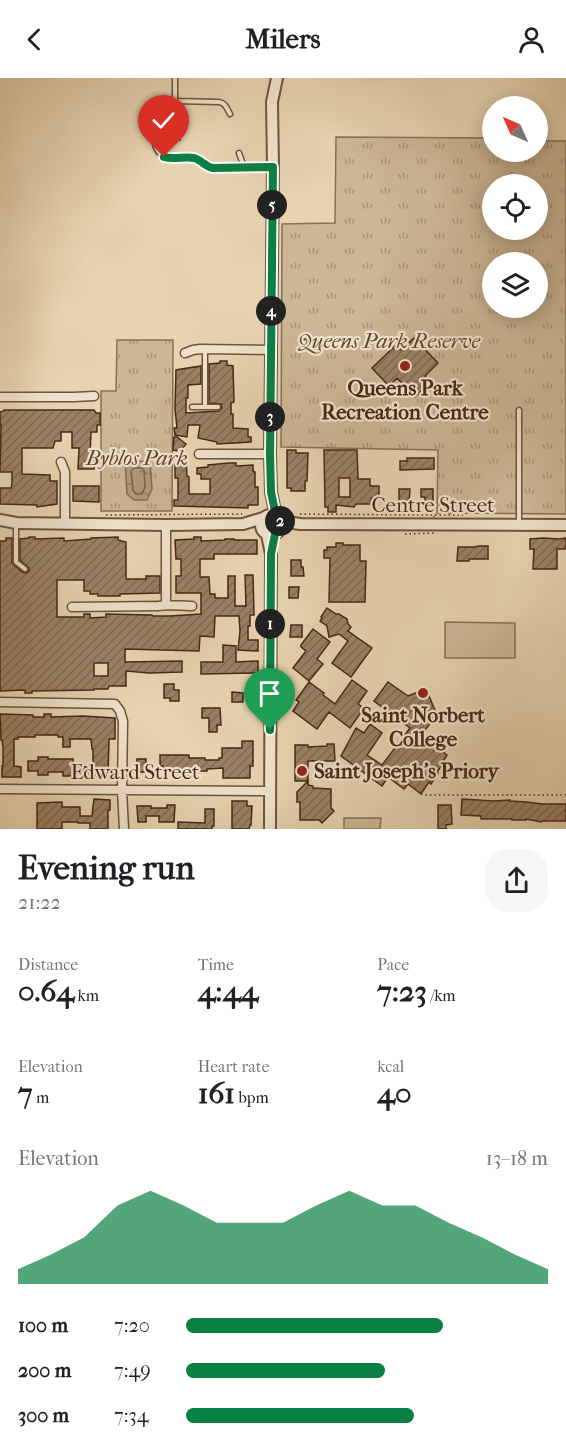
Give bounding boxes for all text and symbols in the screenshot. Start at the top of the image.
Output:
icon: back [18,23,51,56]
text: Milers [246,23,320,55]
icon: person [515,23,548,56]
pin [138,95,189,157]
north arrow [482,96,548,162]
map controls [482,96,548,318]
icon: check [147,104,180,137]
button: locate [482,174,548,240]
pin: 5 [257,190,287,220]
text: 5 [269,195,275,214]
button: layers [482,252,548,318]
pin: 4 [256,296,286,326]
text: 4 [266,301,276,320]
park label: Queens Park Reserve [297,329,481,354]
marker: Queens Park Recreation Centre [398,359,412,373]
place label: Queens Park Recreation Centre [321,376,489,424]
pin: 3 [255,402,285,432]
text: 3 [267,407,273,426]
park label: Byblos Park [85,446,188,470]
street label: Centre Street [371,493,495,517]
pin: 2 [265,506,295,536]
text: 2 [276,511,284,530]
pin: 1 [255,609,285,639]
text: 1 [267,614,273,633]
pin [244,668,295,730]
icon: arrive [253,677,286,710]
marker: Saint Norbert College [416,686,430,700]
place label: Saint Norbert College [361,703,485,751]
place label: Saint Joseph's Priory [314,759,501,783]
street label: Edward Street [70,760,200,784]
marker: Saint Joseph's Priory [295,764,309,778]
text: Evening run [18,849,195,888]
button: share [485,849,548,912]
text: 21:22 [18,891,61,914]
text: Distance [18,955,78,974]
text: Time [198,955,234,974]
text: Pace [377,955,409,974]
text: 0.64 [18,974,74,1009]
text: 4:44 [198,974,258,1009]
text: 7:23 [377,974,427,1009]
text: km [74,986,99,1005]
text: /km [427,986,456,1005]
text: Elevation [18,1057,83,1076]
text: Heart rate [198,1057,269,1076]
text: kcal [377,1057,404,1076]
text: 7 [18,1076,32,1111]
text: 161 [198,1076,235,1111]
text: 40 [377,1076,412,1111]
text: m [32,1088,49,1107]
text: bpm [235,1088,269,1107]
text: Elevation [18,1147,99,1170]
text: 13–18 m [486,1147,548,1170]
text: 100 m [18,1314,68,1337]
text: 7:20 [114,1314,150,1337]
text: 200 m [18,1359,71,1382]
text: 7:49 [114,1359,151,1382]
text: 300 m [18,1404,69,1427]
text: 7:34 [114,1404,149,1427]

